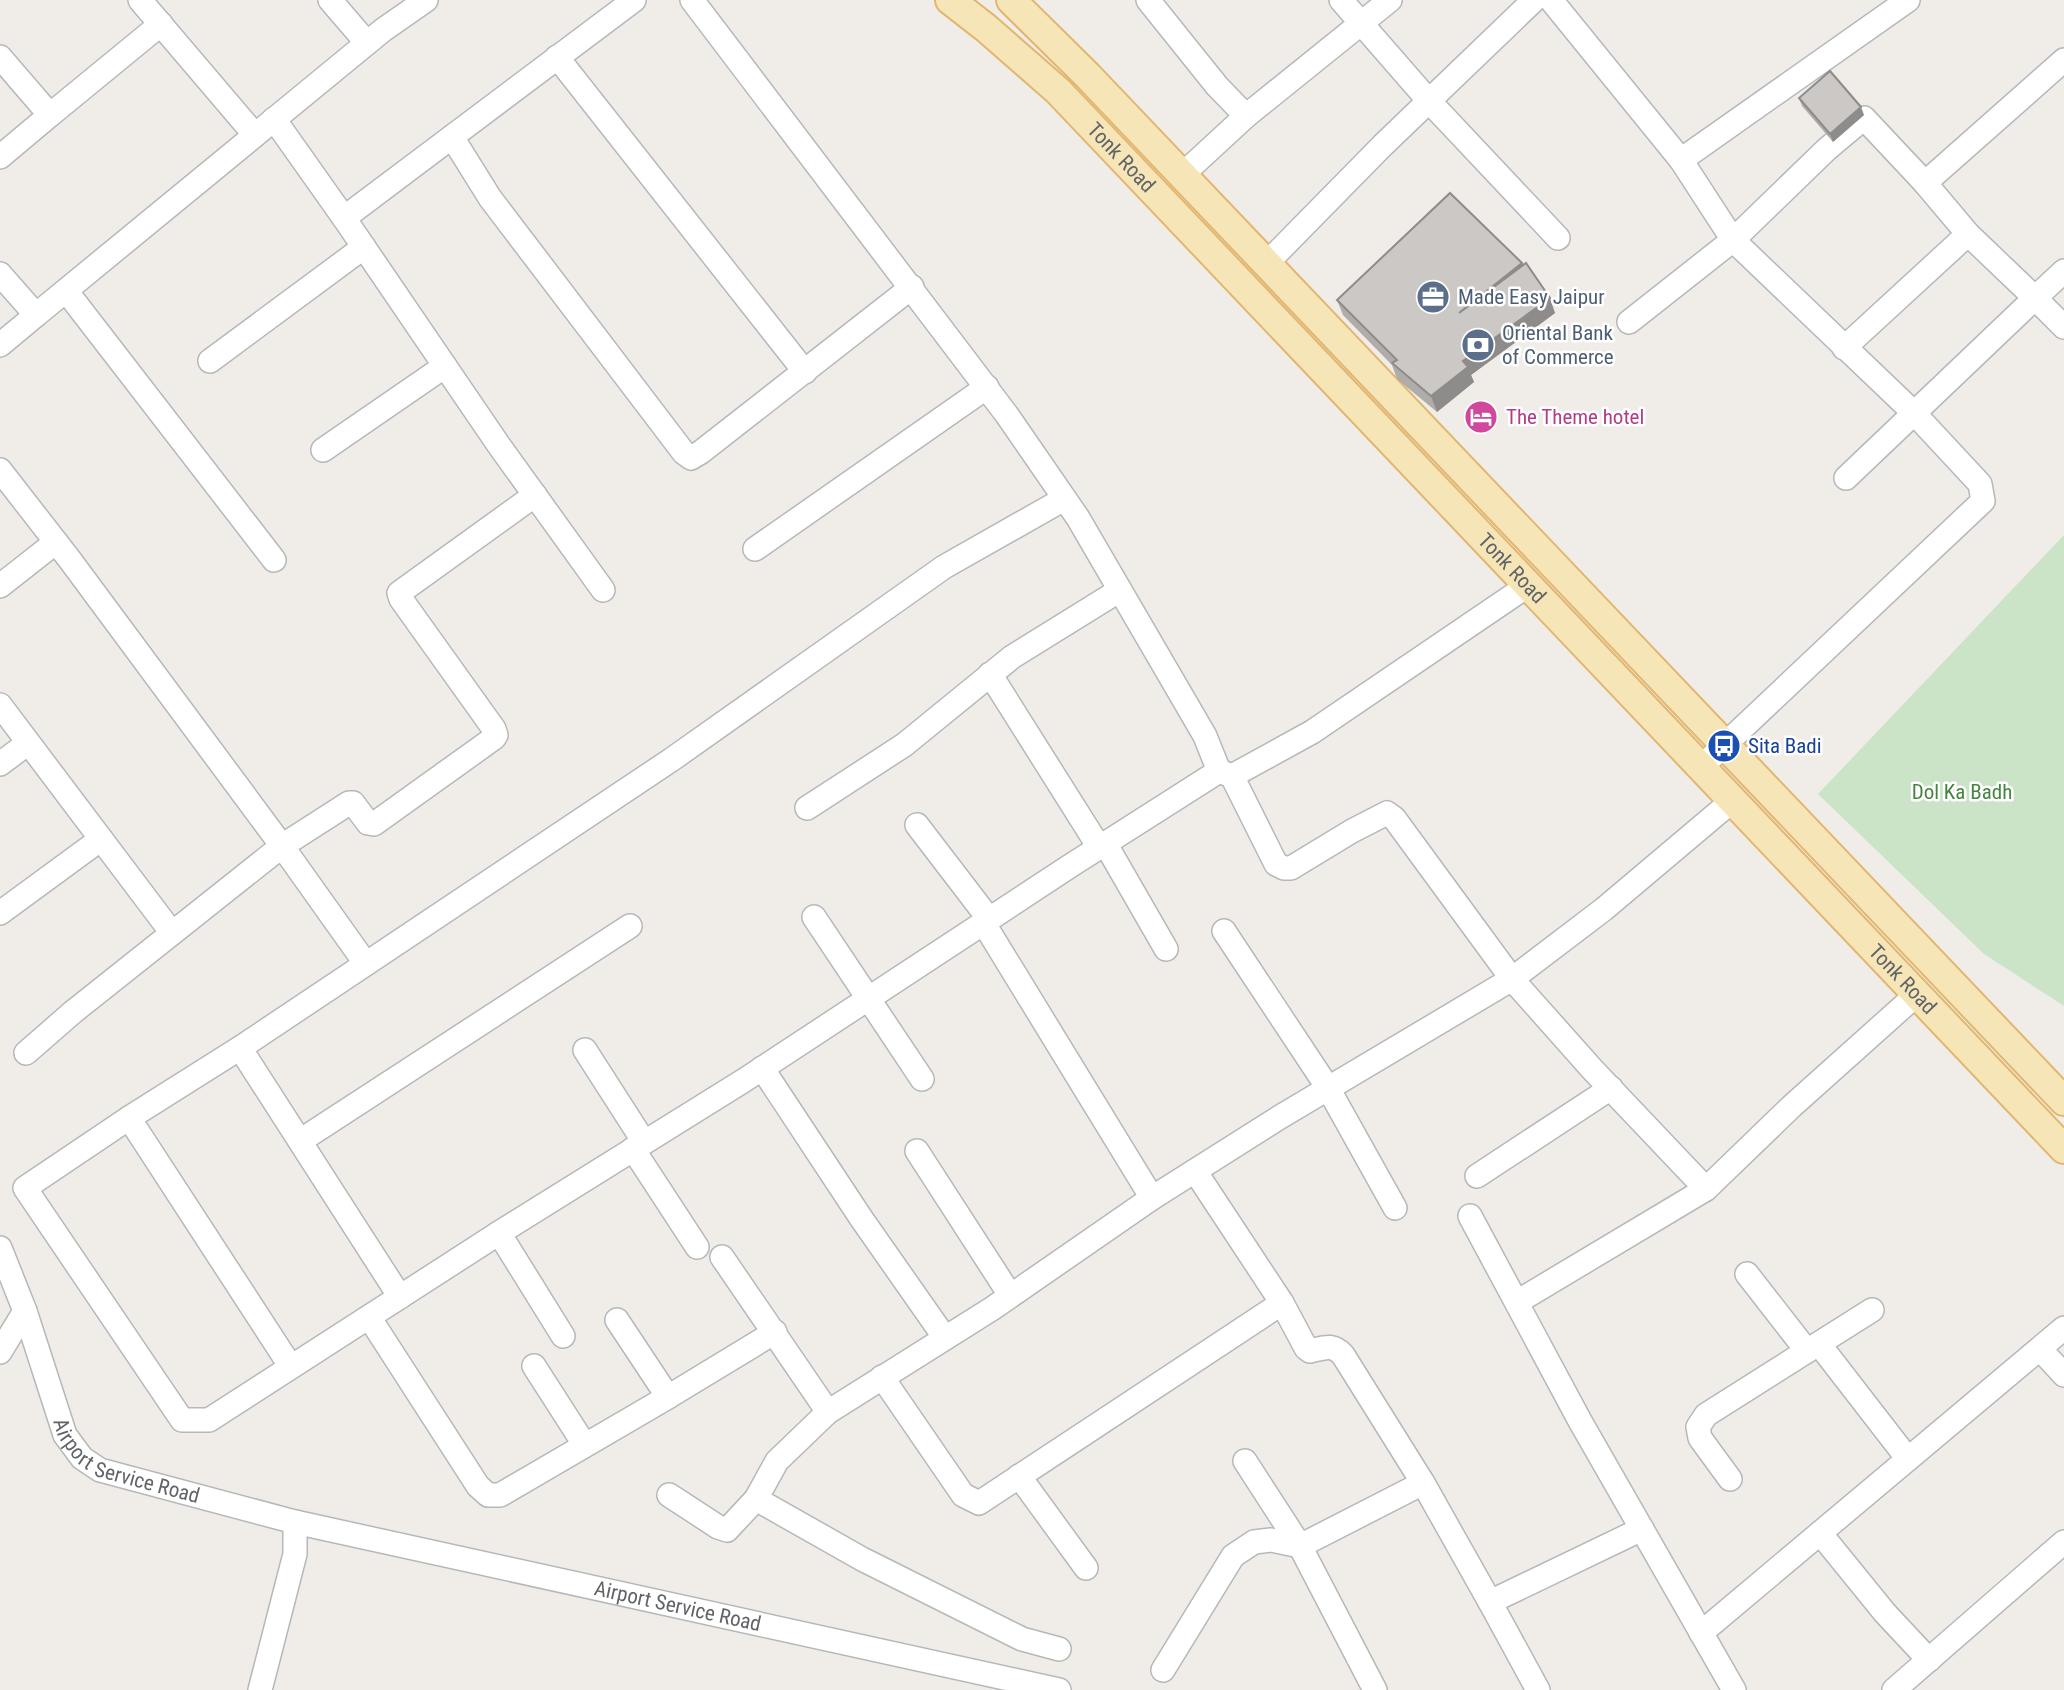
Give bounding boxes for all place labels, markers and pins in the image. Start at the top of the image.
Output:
office icon: Made Easy Jaipur [1414,278,1452,316]
place label: Made Easy Jaipur [1458,285,1605,309]
place label: Oriental Bank of Commerce [1502,321,1614,369]
bank icon: Oriental Bank of Commerce [1459,326,1497,364]
hotel icon: The Theme hotel [1462,398,1500,436]
place label: The Theme hotel [1506,405,1644,429]
bus stop icon: Sita Badi [1705,727,1743,765]
place label: Sita Badi [1748,734,1822,758]

